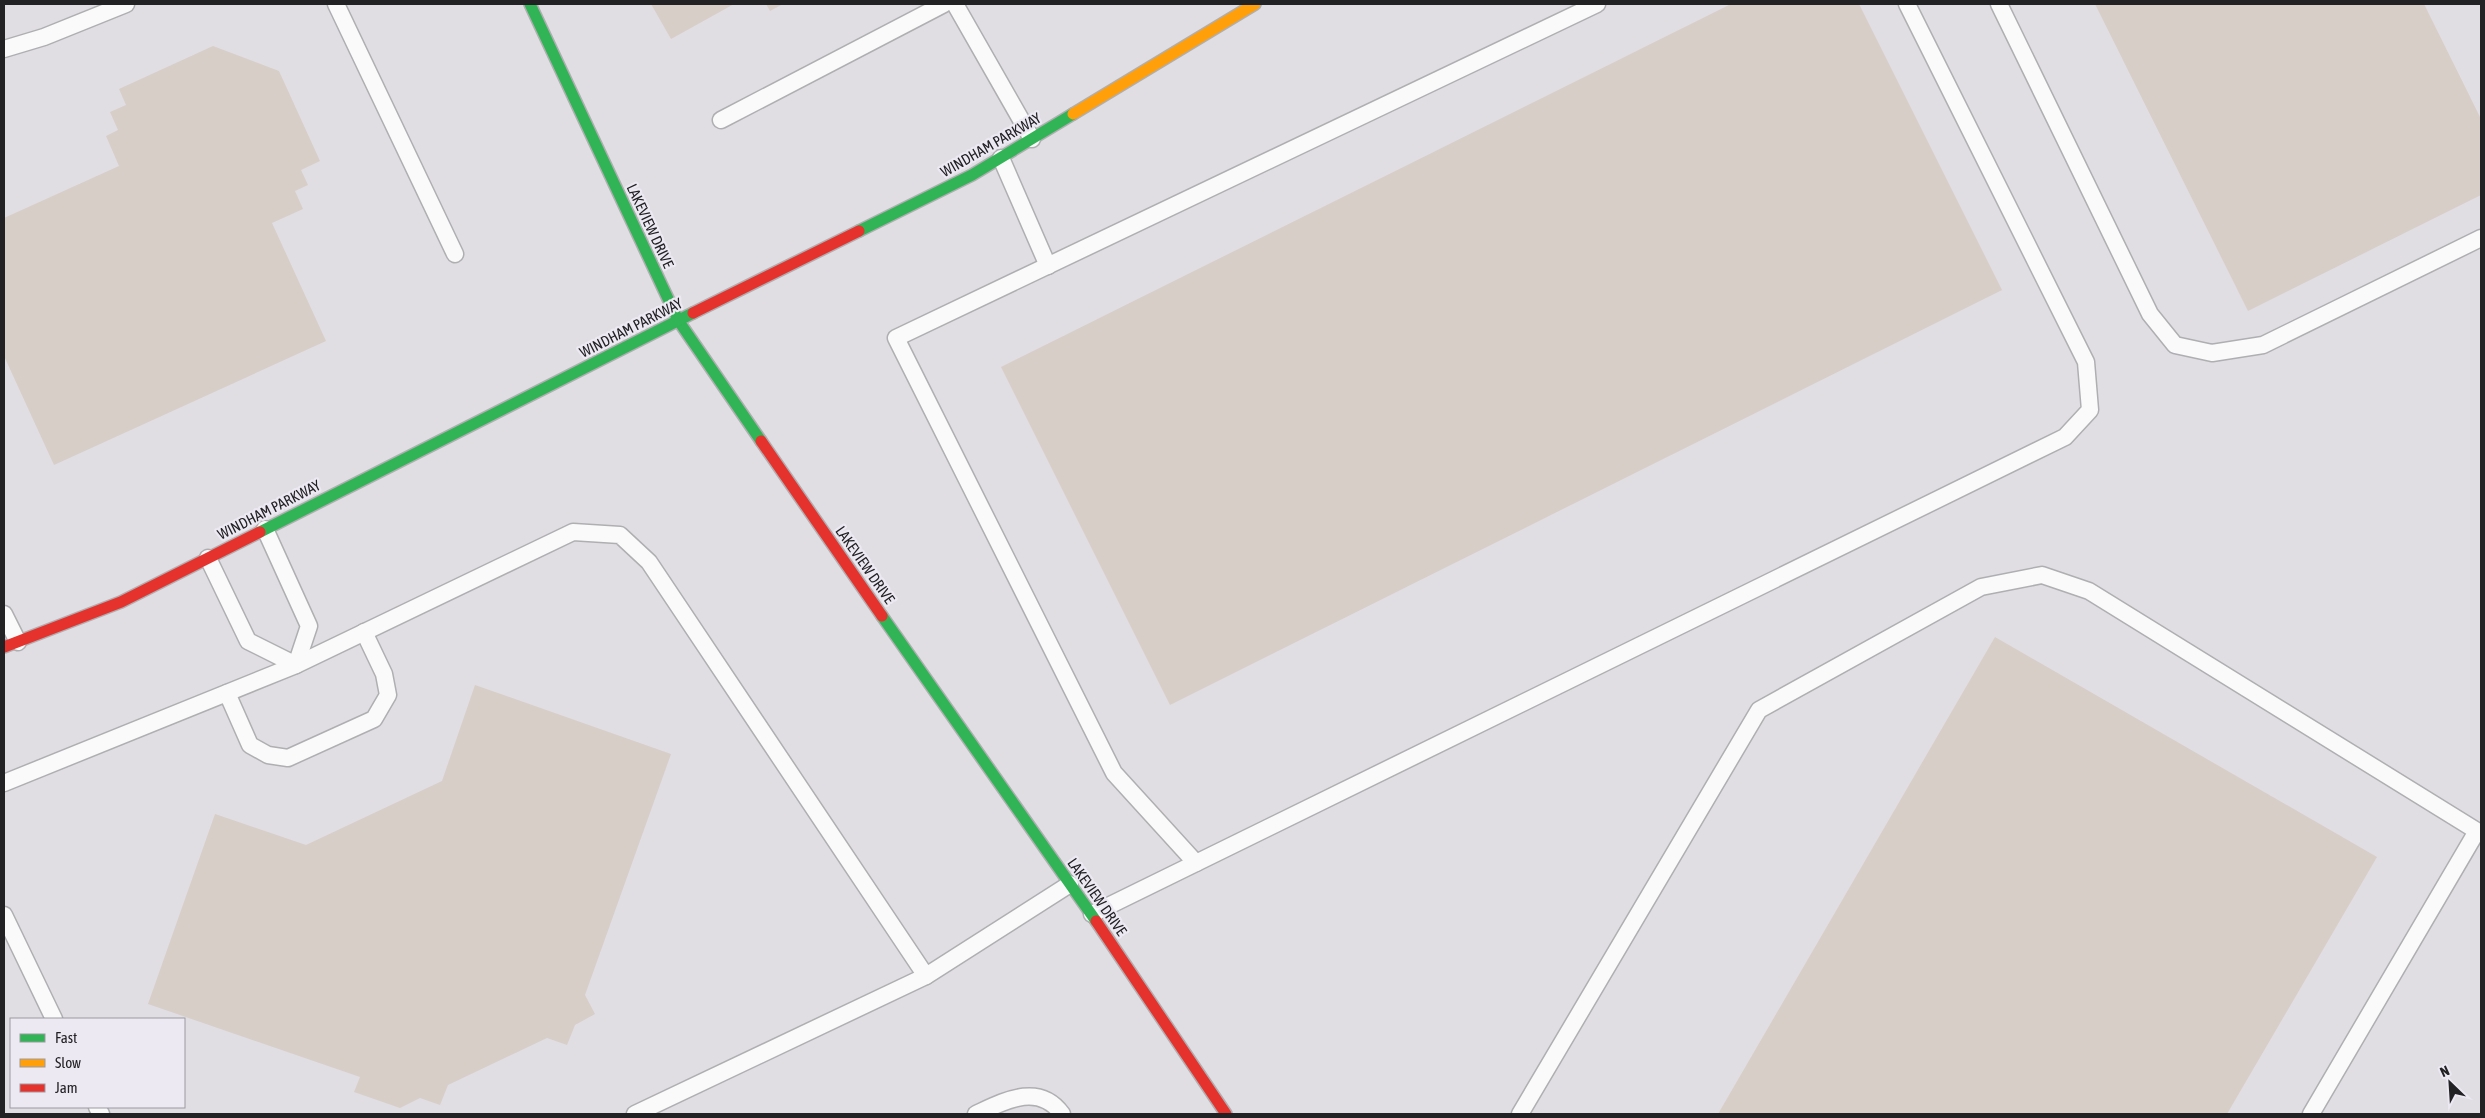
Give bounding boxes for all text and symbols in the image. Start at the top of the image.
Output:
street label: WINDHAM PARKWAY [938,109,1044,180]
street label: LAKEVIEW DRIVE [624,181,678,271]
street label: WINDHAM PARKWAY [577,294,685,361]
street label: WINDHAM PARKWAY [215,476,323,543]
street label: LAKEVIEW DRIVE [832,523,899,607]
street label: LAKEVIEW DRIVE [1064,855,1131,939]
legend [10,1018,185,1108]
text: Fast [55,1029,77,1046]
text: Slow [55,1054,81,1071]
north arrow [2425,1058,2475,1108]
text: N [2437,1062,2452,1080]
text: Jam [55,1079,78,1096]

